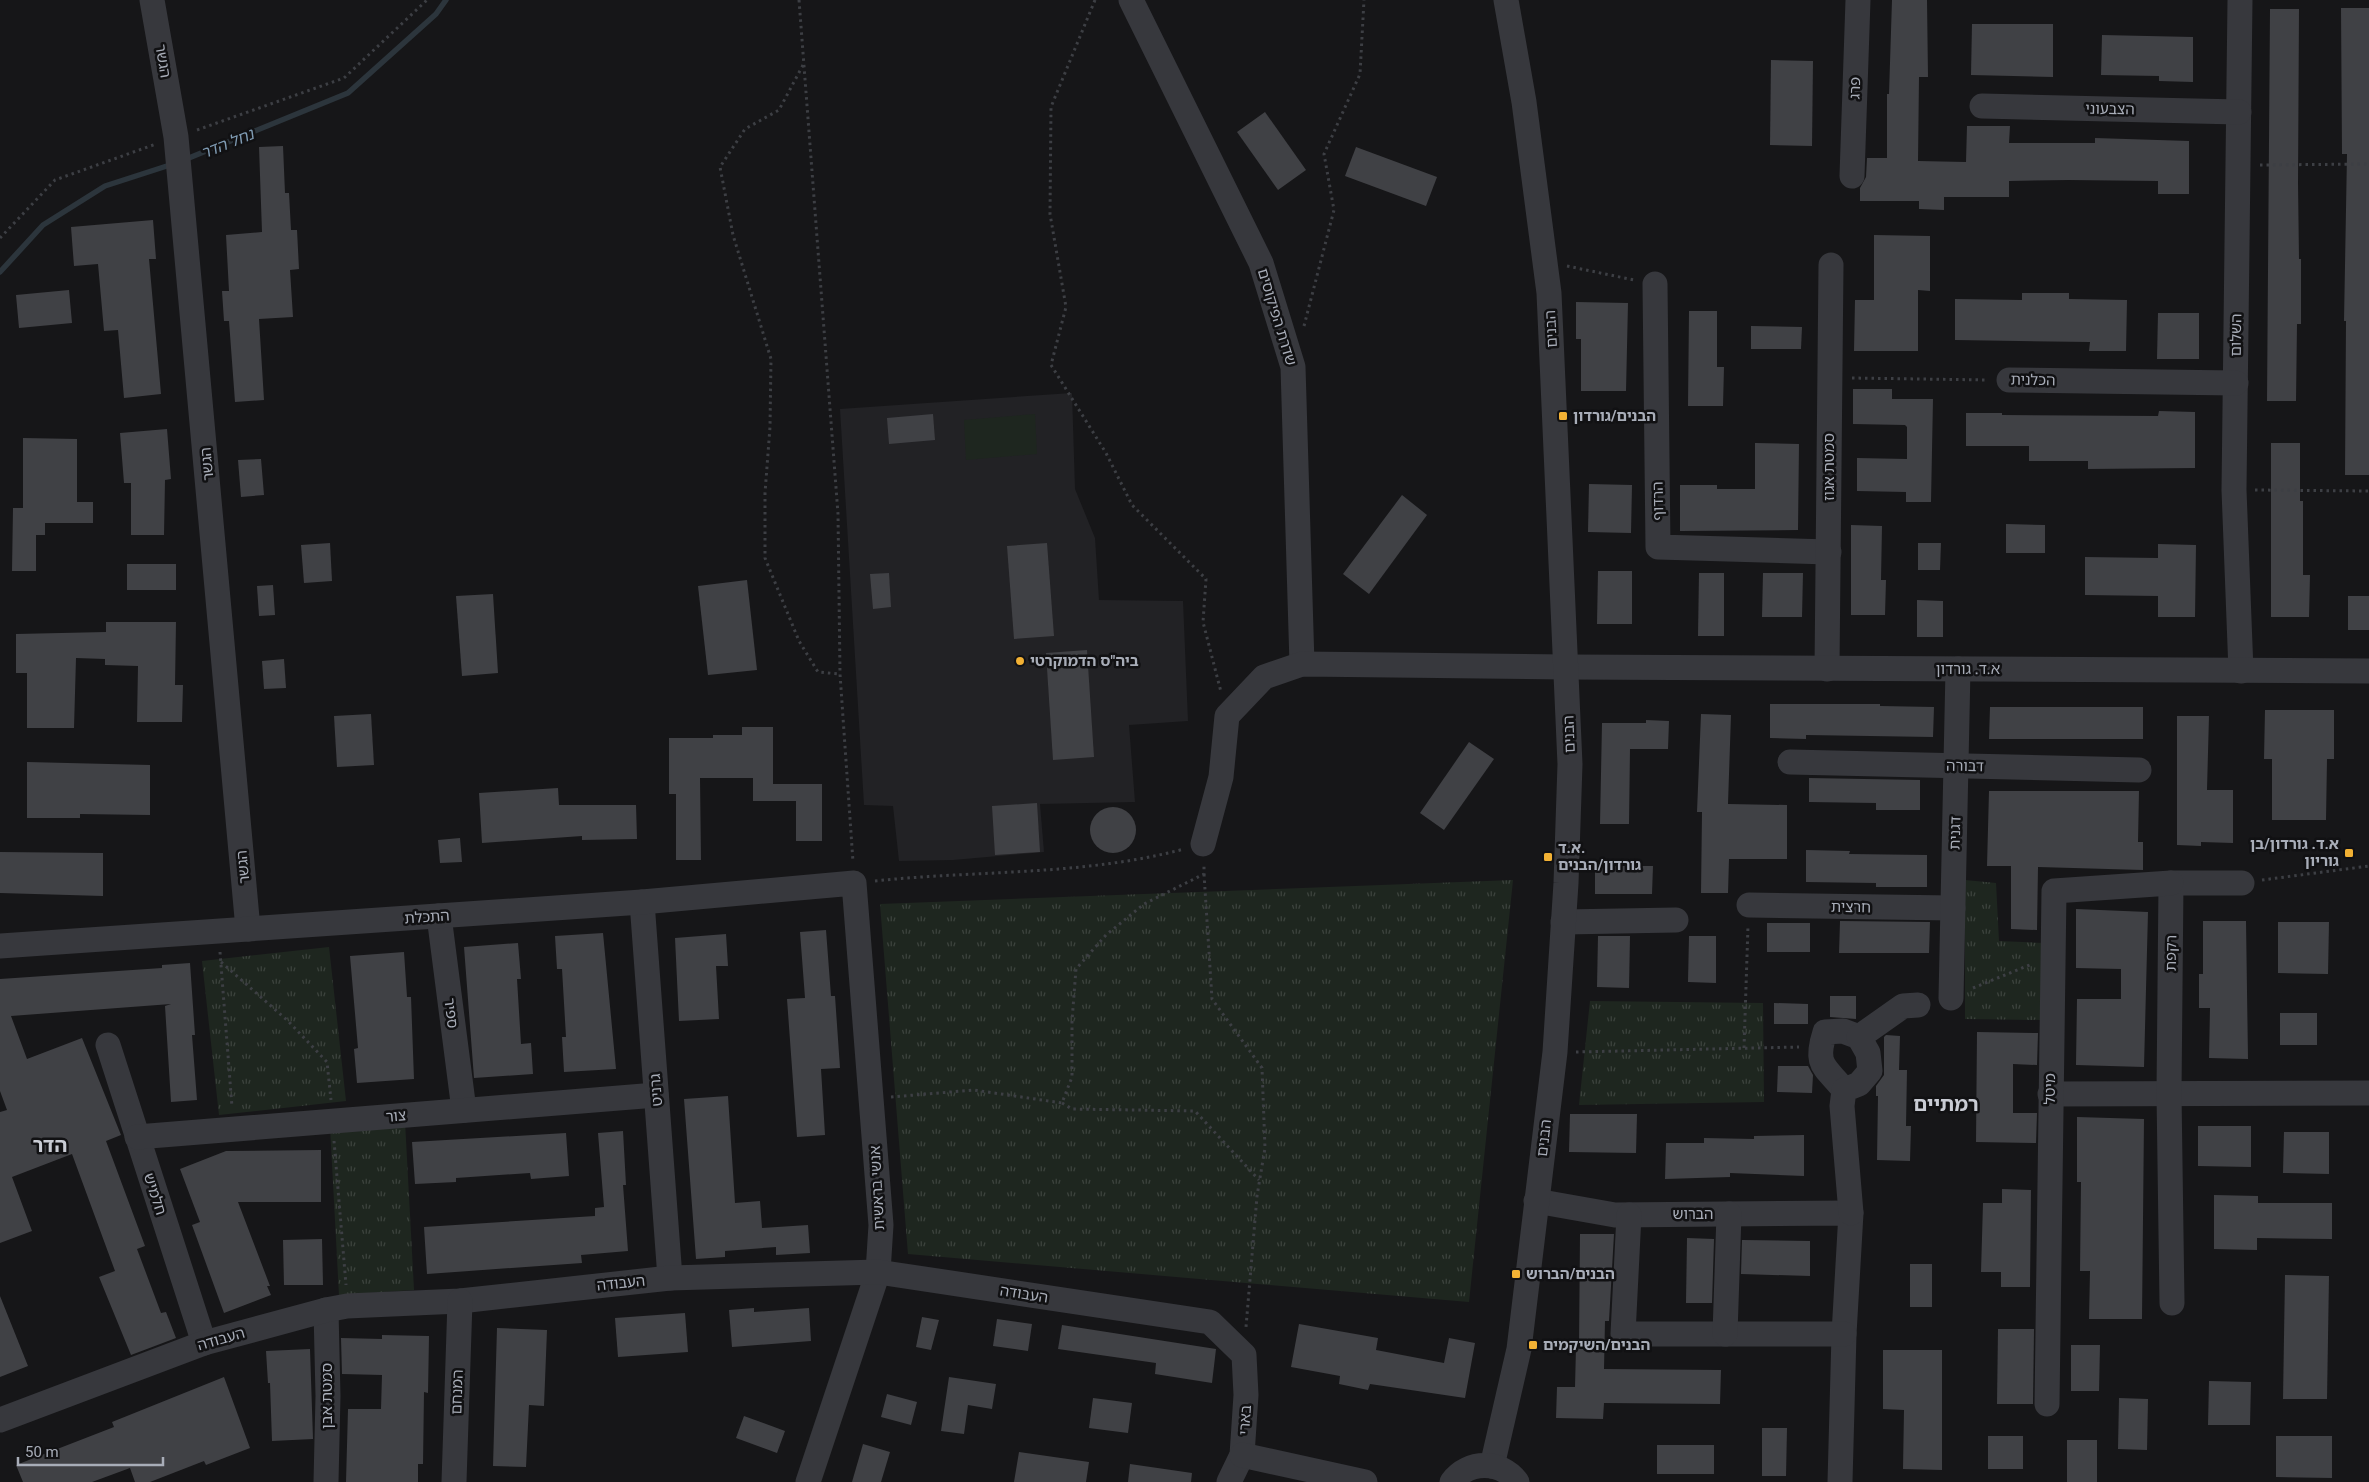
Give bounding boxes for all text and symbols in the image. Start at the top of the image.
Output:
street label: הגשר [151,43,175,79]
street label: פרג [1846,76,1864,100]
street label: הצבעוני [2085,100,2135,118]
water label: נחל הדר [198,124,257,163]
street label: שדרת הפיקוסים [1254,266,1300,368]
street label: הבנים [1541,310,1561,348]
street label: השלום [2227,313,2245,357]
street label: הכלנית [2010,371,2056,389]
place label: הבנים/גורדון [1573,407,1656,425]
marker: הבנים/גורדון [1557,410,1569,422]
street label: סמטת אגוז [1820,433,1838,501]
street label: הגשר [197,446,217,482]
street label: הרדוף [1649,481,1667,521]
place label: ביה"ס הדמוקרטי [1030,652,1139,670]
marker: ביה"ס הדמוקרטי [1014,655,1026,667]
street label: א.ד. גורדון [1936,660,2000,678]
street label: הבנים [1559,715,1579,753]
street label: דבורה [1946,757,1984,775]
street label: דגנית [1945,816,1965,850]
place label: א.ד. גורדון/בן גוריון [2250,835,2339,870]
place label: א.ד. גורדון/הבנים [1558,839,1641,874]
marker: א.ד. גורדון/בן גוריון [2343,847,2355,859]
street label: הגשר [233,849,253,885]
marker: א.ד. גורדון/הבנים [1542,851,1554,863]
street label: חרצית [1831,898,1871,916]
street label: התכלת [404,906,450,928]
street label: רקפת [2162,935,2180,971]
street label: ספיר [440,997,462,1029]
street label: גרניט [646,1073,666,1107]
street label: מיטל [2041,1073,2059,1105]
district label: רמתיים [1913,1092,1979,1116]
street label: צור [385,1106,407,1126]
street label: הבנים [1533,1118,1555,1158]
district label: הדר [33,1133,67,1157]
street label: אנשי בראשית [866,1145,888,1231]
street label: חלמיש [140,1171,170,1217]
street label: הברוש [1673,1205,1713,1223]
place label: הבנים/הברוש [1526,1265,1615,1283]
marker: הבנים/הברוש [1510,1268,1522,1280]
street label: העבודה [596,1272,646,1294]
street label: העבודה [999,1281,1049,1307]
street label: העבודה [195,1324,247,1354]
place label: הבנים/השיקמים [1543,1336,1650,1354]
marker: הבנים/השיקמים [1527,1339,1539,1351]
street label: סמטת אבן [318,1363,336,1429]
street label: המנחם [447,1369,467,1415]
street label: בארי [1235,1404,1255,1436]
scale bar [18,1434,162,1466]
text: 50 m [25,1443,59,1461]

